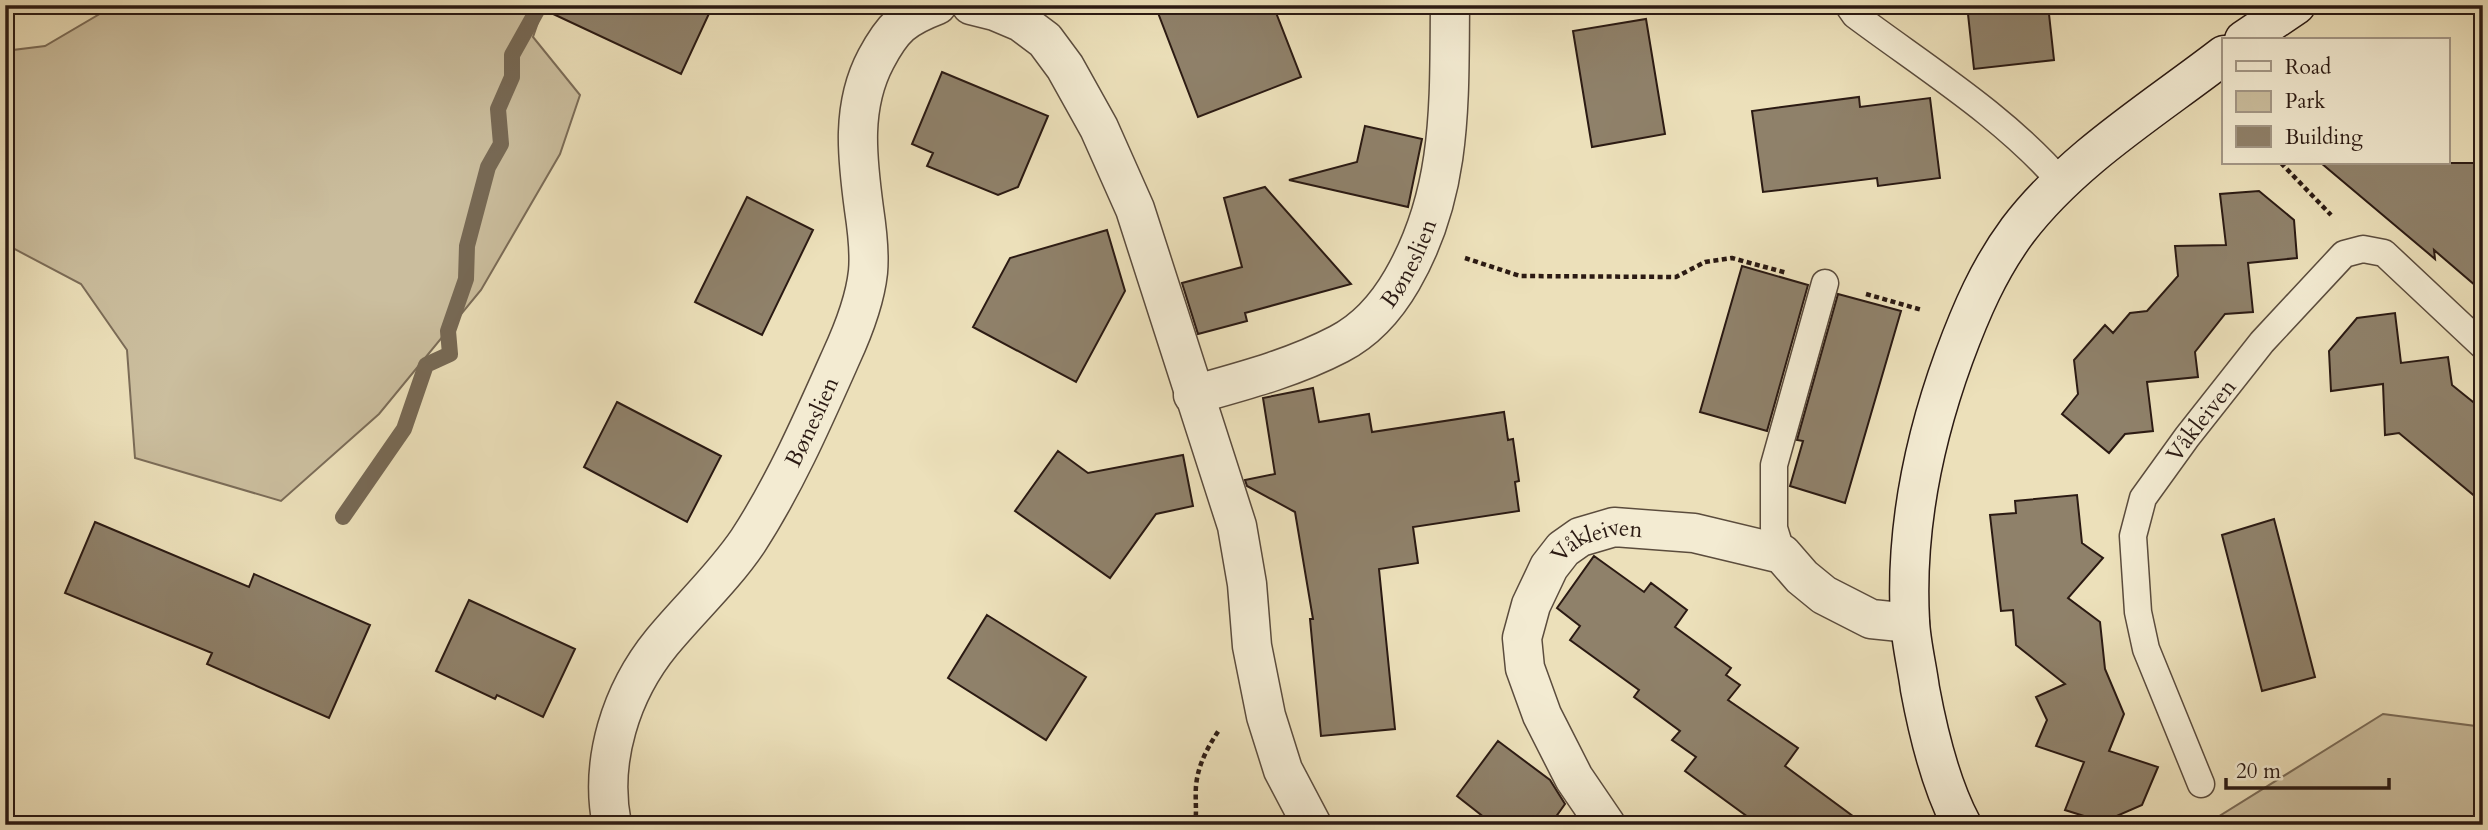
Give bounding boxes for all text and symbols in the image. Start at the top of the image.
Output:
legend [2222,38,2450,164]
text: Road [2285,53,2331,82]
text: Park [2285,87,2326,116]
text: Building [2285,123,2363,152]
street label: Bøneslien [1373,215,1444,314]
street label: Bøneslien [777,372,846,472]
street label: Våkleiven [2159,372,2243,468]
street label: Våkleiven [1543,511,1644,568]
scale bar [2226,746,2388,790]
text: 20 m [2236,757,2281,786]

